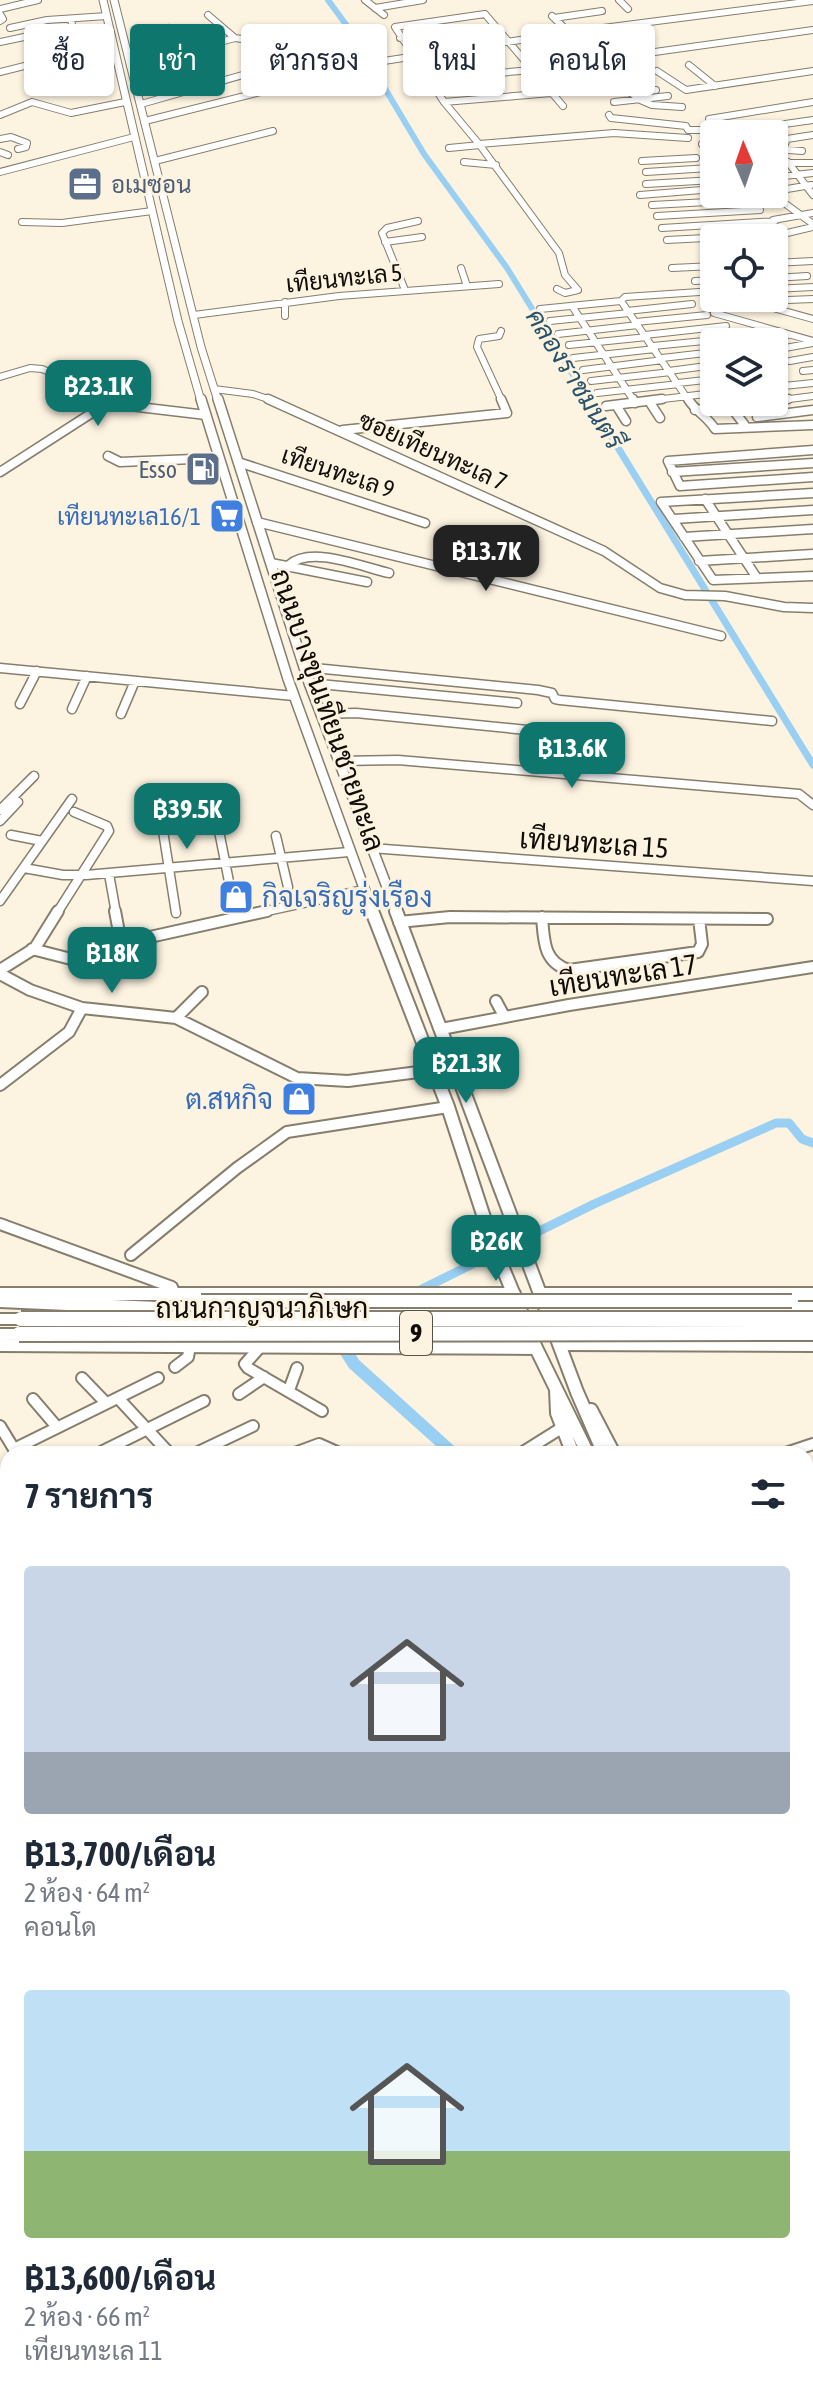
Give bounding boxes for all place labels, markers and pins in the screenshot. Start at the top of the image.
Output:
office icon: อเมซอน [66,165,104,203]
place label: อเมซอน [111,171,191,198]
pin: ฿23.1K [33,360,163,428]
fuel station icon: Esso [184,450,222,488]
place label: Esso [139,456,177,483]
supermarket icon: เทียนทะเล16/1 [208,497,246,535]
place label: เทียนทะเล16/1 [57,502,201,530]
pin: ฿13.7K [421,525,551,593]
pin: ฿13.6K [507,722,637,790]
pin: ฿39.5K [122,783,252,851]
shop icon: กิจเจริญรุ่งเรือง [217,878,255,916]
place label: กิจเจริญรุ่งเรือง [262,879,432,917]
pin: ฿18K [65,927,159,995]
pin: ฿21.3K [401,1037,531,1105]
shop icon: ต.สหกิจ [280,1080,318,1118]
place label: ต.สหกิจ [185,1083,273,1115]
pin: ฿26K [449,1215,543,1283]

